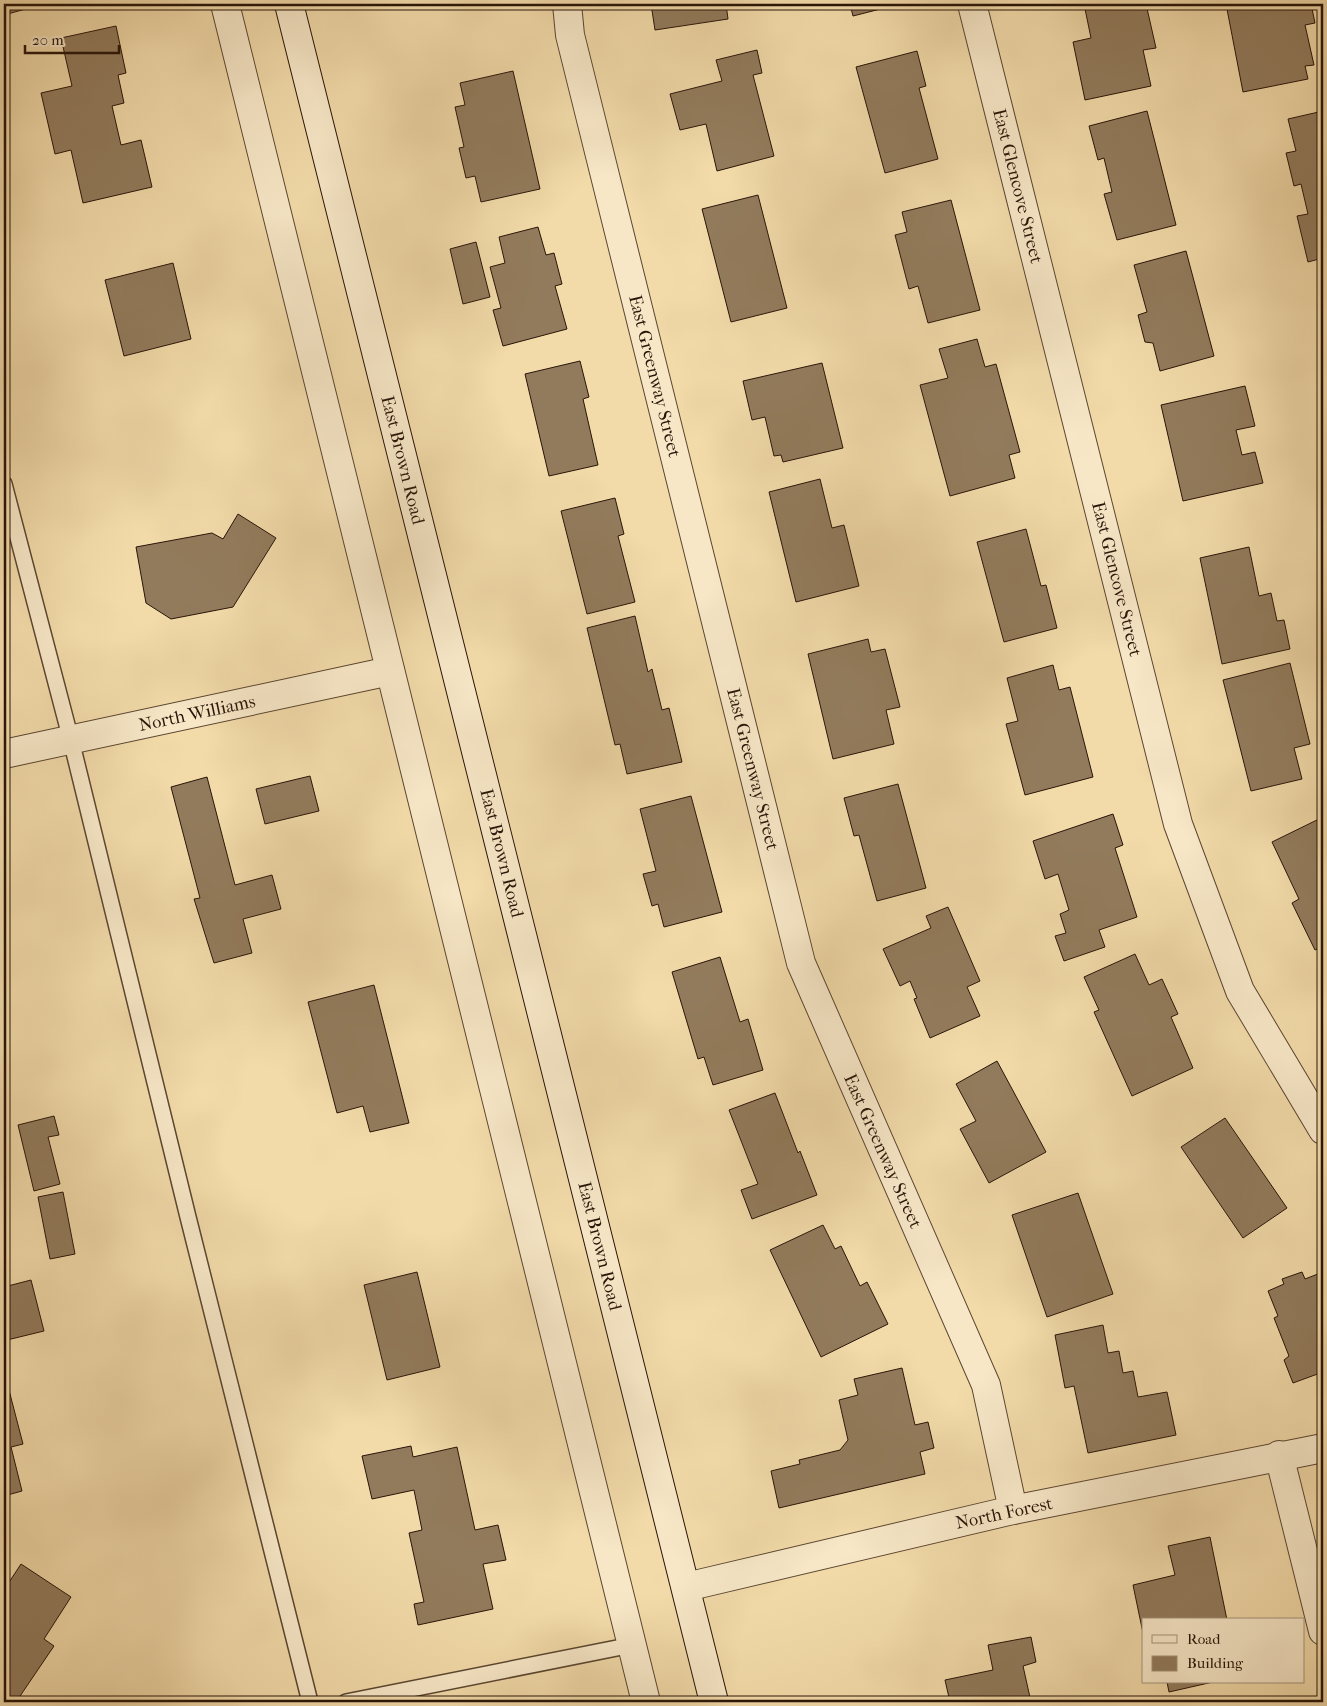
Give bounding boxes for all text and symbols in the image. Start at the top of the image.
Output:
scale bar [25,22,119,54]
text: 20 m [32,31,64,49]
street label: East Glencove Street [988,107,1047,266]
street label: East Greenway Street [624,293,685,460]
street label: East Brown Road [376,394,429,527]
street label: East Glencove Street [1087,500,1146,659]
street label: East Greenway Street [722,686,783,853]
street label: North Williams [137,691,258,736]
street label: East Brown Road [475,787,528,920]
street label: East Greenway Street [839,1071,926,1232]
street label: East Brown Road [573,1180,626,1313]
street label: North Forest [954,1493,1055,1534]
legend [1142,1618,1304,1684]
text: Road [1187,1630,1221,1648]
text: Building [1187,1654,1244,1672]

